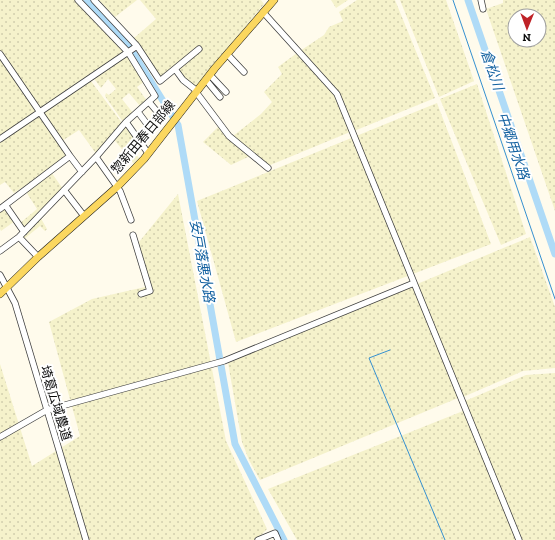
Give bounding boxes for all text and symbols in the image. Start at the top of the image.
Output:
north arrow [507,8,547,48]
text: N [522,31,531,44]
water label: 倉松川 [477,47,508,95]
street label: 惣新田春日部線 [108,97,178,177]
water label: 中郷用水路 [494,110,533,183]
water label: 安戸落悪水路 [186,218,218,305]
street label: 埼葛広域農道 [37,364,75,442]

